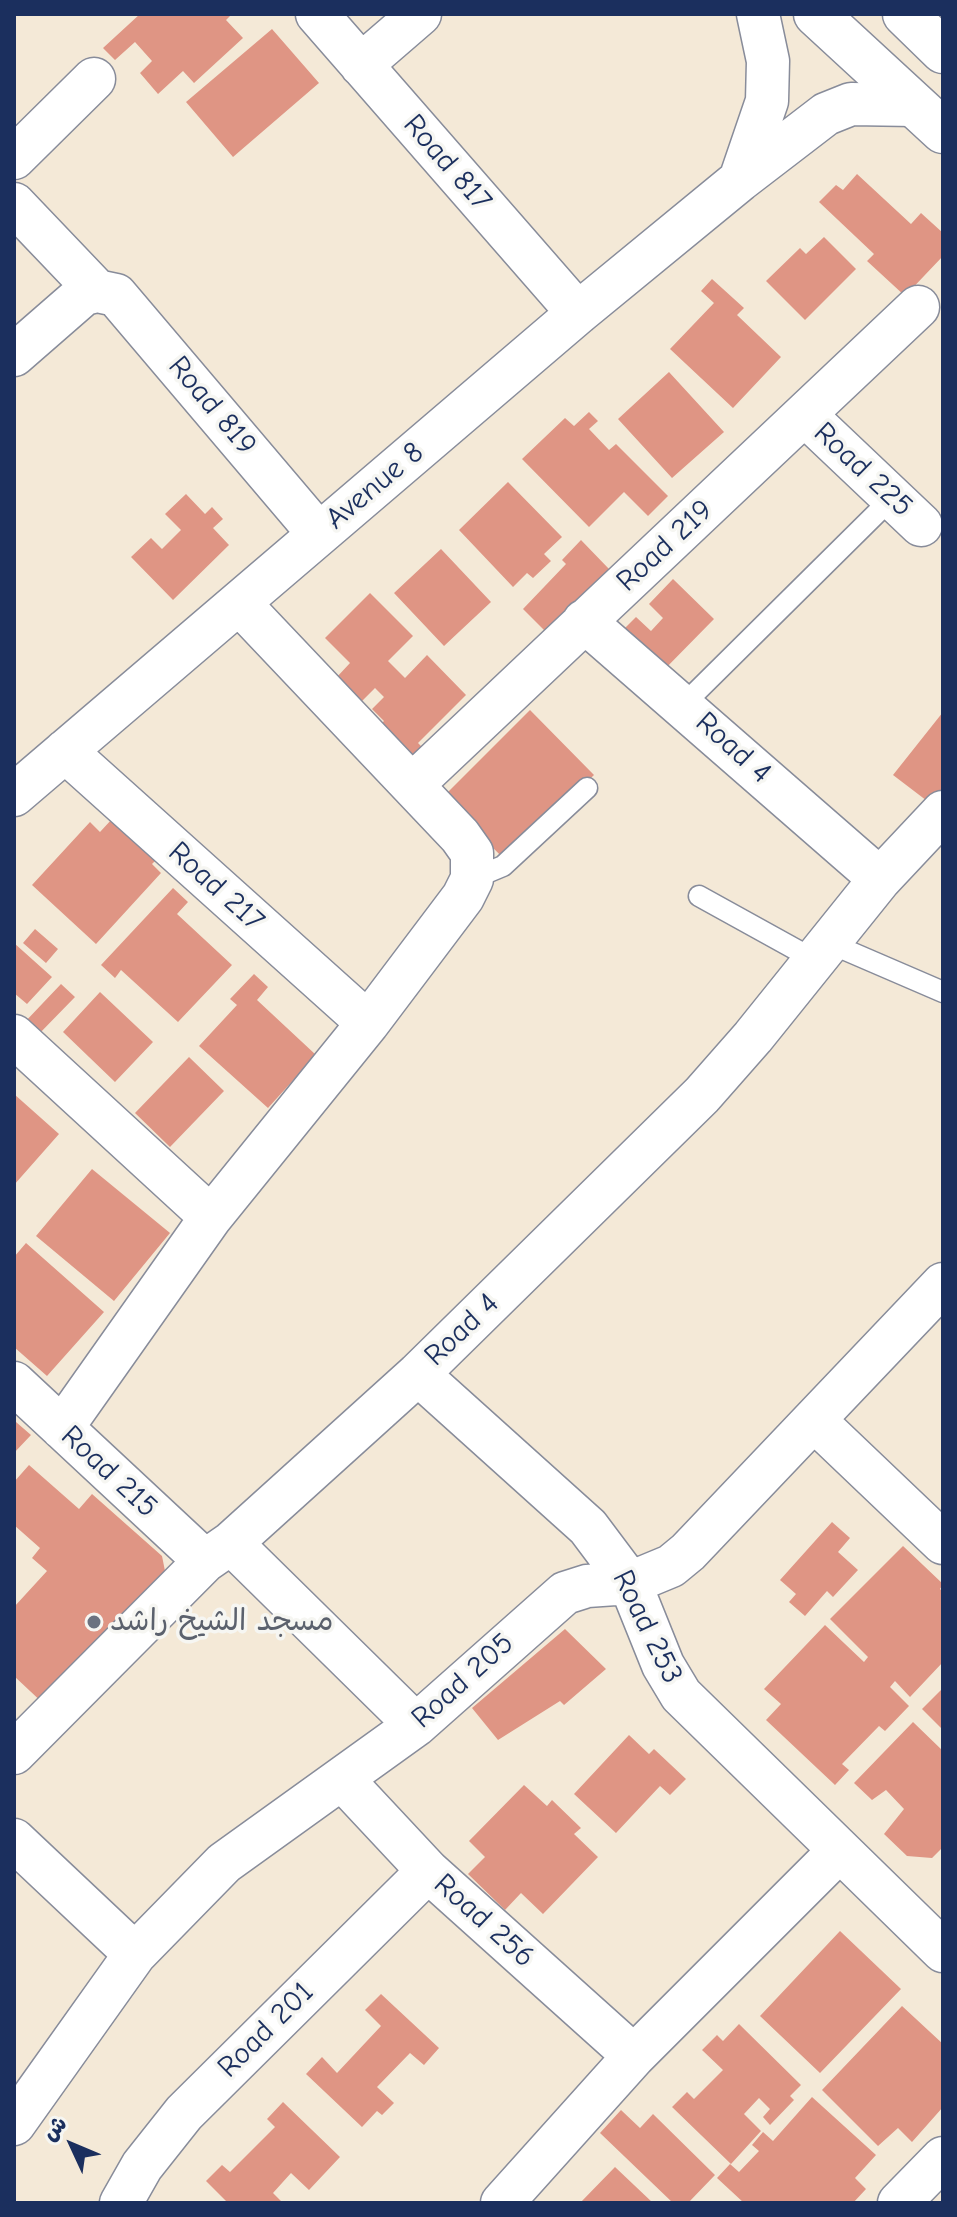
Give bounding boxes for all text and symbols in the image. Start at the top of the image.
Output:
street label: Road 817 [395,107,499,219]
street label: Road 819 [160,349,264,463]
street label: Road 225 [806,415,920,525]
street label: Avenue 8 [319,435,431,537]
street label: Road 219 [609,492,721,600]
street label: Road 4 [688,705,778,791]
street label: Road 217 [161,835,271,939]
street label: Road 4 [417,1286,507,1374]
street label: Road 215 [53,1418,165,1526]
street label: Road 253 [604,1564,690,1690]
place label: مسجد الشيخ راشد [110,1604,333,1640]
marker: مسجد الشيخ راشد [85,1613,103,1631]
street label: Road 205 [405,1626,521,1736]
street label: Road 256 [426,1866,542,1976]
street label: Road 201 [211,1975,321,2085]
north arrow [32,2105,112,2185]
text: ش [37,2111,72,2146]

